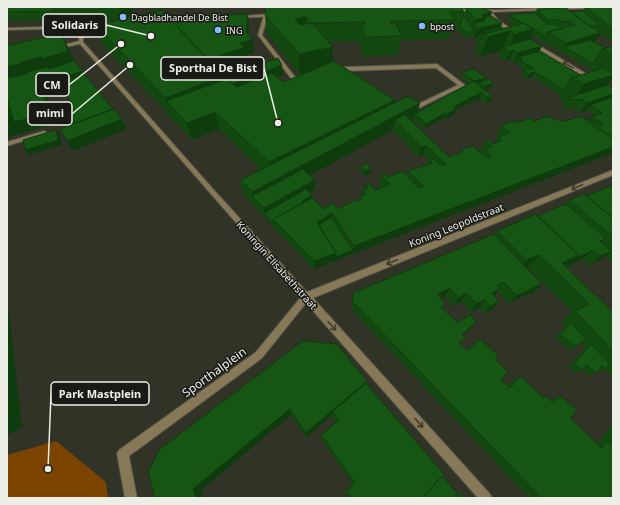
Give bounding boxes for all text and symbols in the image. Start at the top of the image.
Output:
place label: Dagbladhandel De Bist [131,11,229,24]
marker: Dagbladhandel De Bist [118,12,128,22]
callout: Solidaris [43,14,106,37]
text: Solidaris [52,17,99,32]
place label: bpost [430,20,455,33]
marker: bpost [417,21,427,31]
place label: ING [226,24,242,37]
marker: ING [213,25,223,35]
callout: Sporthal De Bist [161,57,264,80]
text: Sporthal De Bist [169,60,257,75]
one-way arrow [563,61,574,69]
callout: CM [36,73,69,96]
text: CM [43,77,61,92]
callout: mimi [28,102,72,125]
text: mimi [36,105,64,120]
one-way arrow [571,184,583,191]
street label: Koning Leopoldstraat [407,199,506,250]
street label: Koningin Elisabethstraat [233,218,321,313]
one-way arrow [386,259,398,267]
one-way arrow [328,321,337,331]
street label: Sporthalplein [178,343,250,401]
callout: Park Mastplein [51,382,149,405]
text: Park Mastplein [59,386,141,401]
one-way arrow [414,418,424,428]

